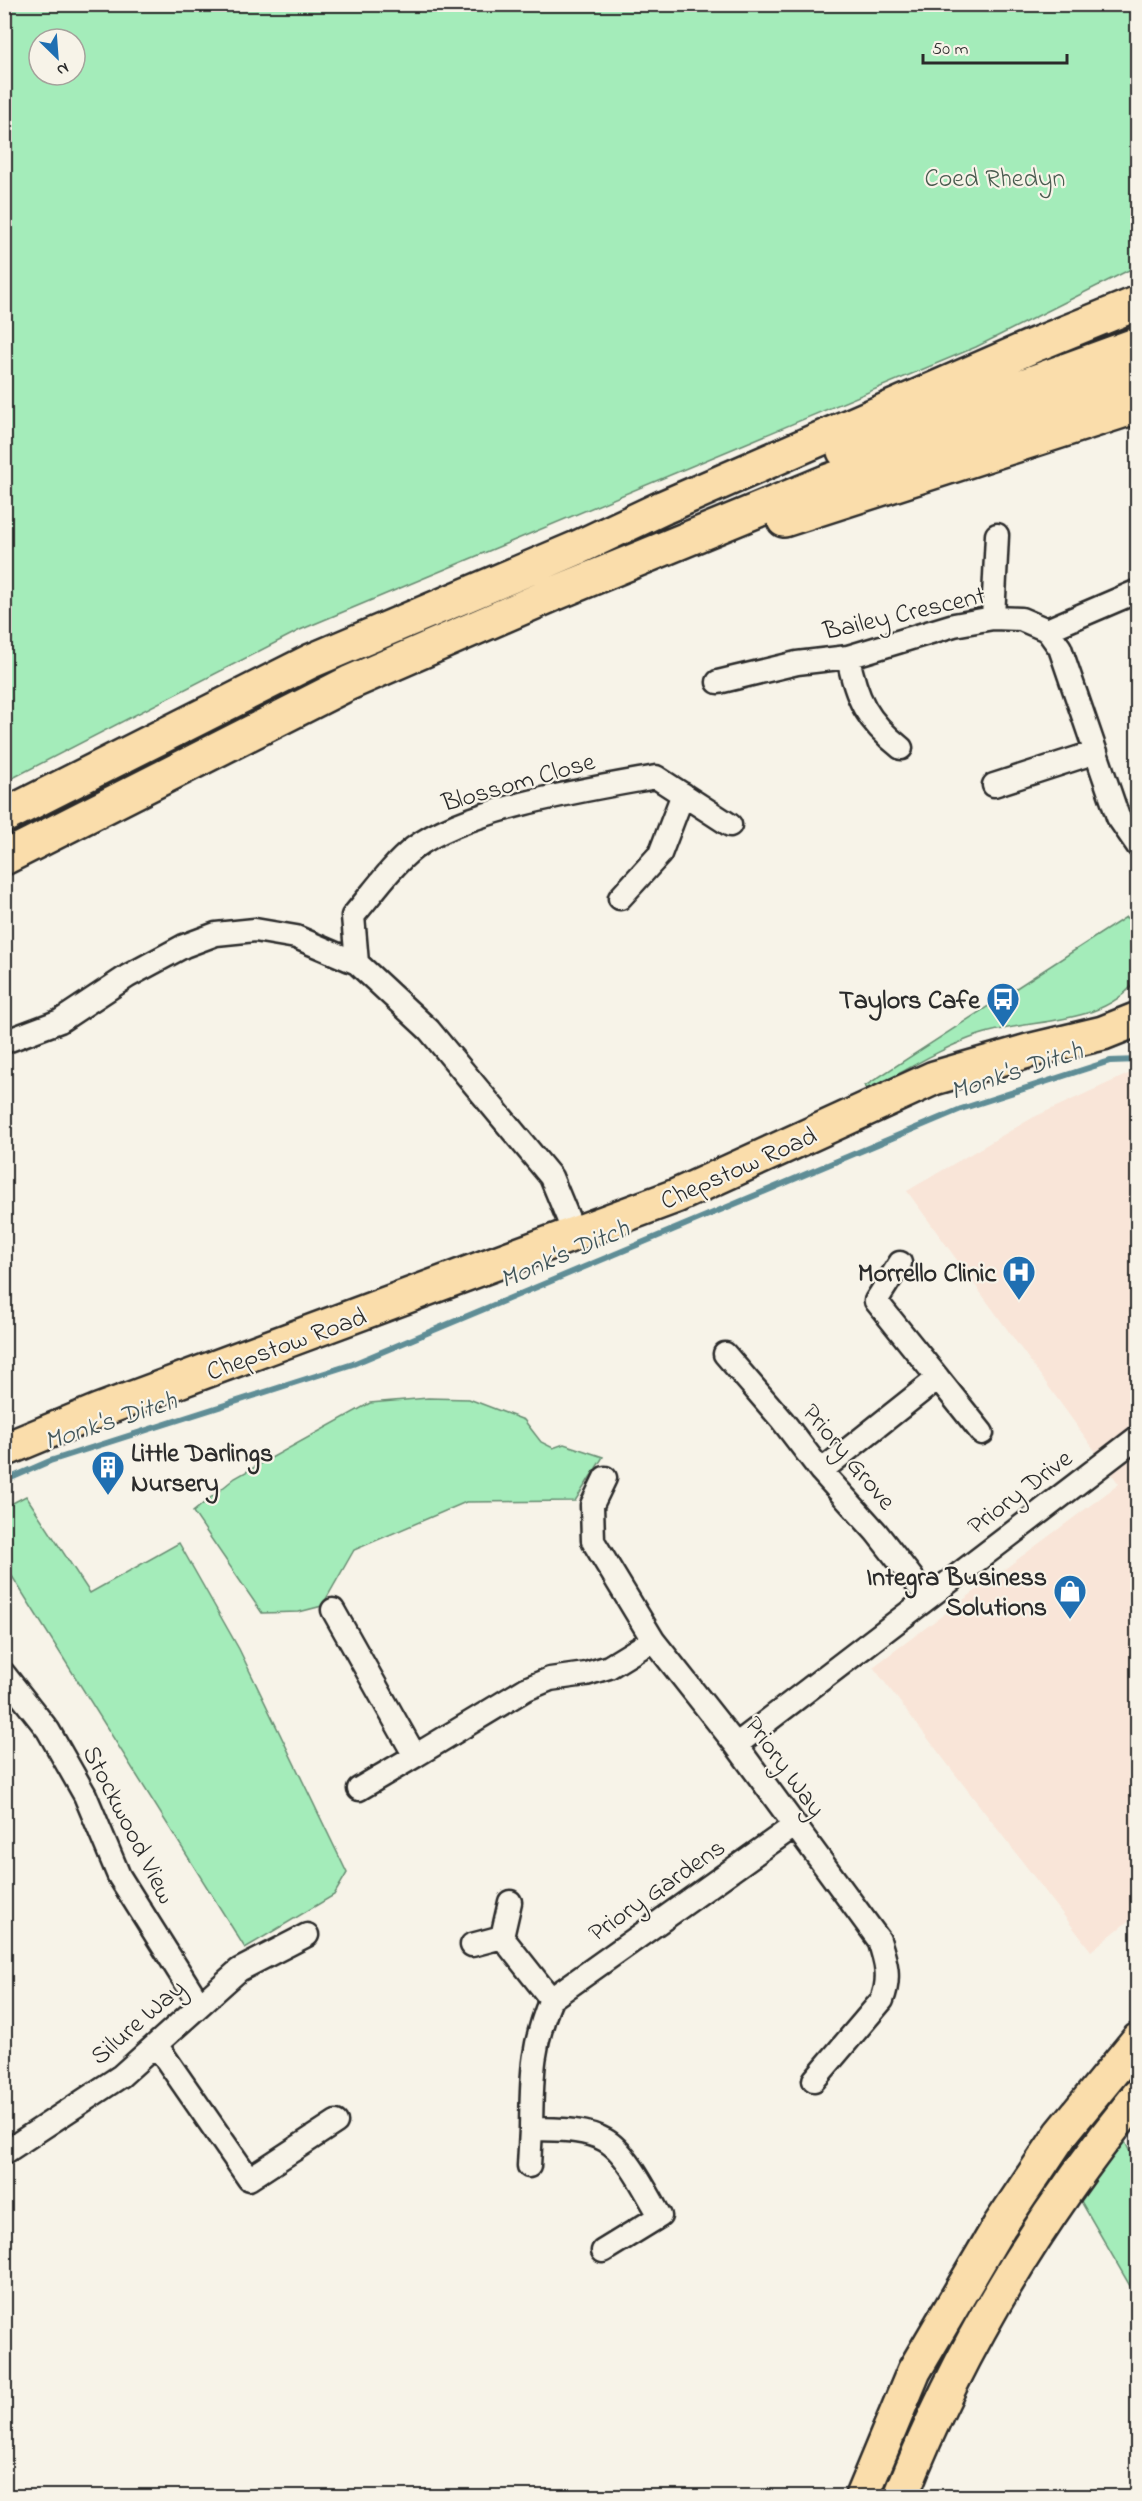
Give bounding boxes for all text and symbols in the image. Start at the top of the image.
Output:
north arrow [27,27,87,87]
scale bar [923,27,1067,65]
text: 50 m [932,37,969,63]
text: N [52,56,72,82]
park label: Coed Rhedyn [925,161,1065,199]
street label: Bailey Crescent [819,578,990,652]
street label: Blossom Close [437,744,600,824]
bus stop icon: Taylors Cafe [985,981,1021,1028]
place label: Taylors Cafe [839,983,981,1021]
water label: Monk's Ditch [945,1032,1089,1112]
street label: Chepstow Road [655,1118,824,1221]
water label: Monk's Ditch [494,1210,637,1300]
hospital icon: Morrello Clinic [1001,1254,1037,1301]
place label: Morrello Clinic [858,1256,997,1294]
street label: Chepstow Road [202,1299,373,1392]
water label: Monk's Ditch [39,1382,183,1462]
street label: Priory Grove [792,1396,904,1520]
place label: Little Darlings Nursery [131,1436,273,1504]
street label: Priory Drive [960,1441,1082,1546]
building icon: Little Darlings Nursery [90,1449,126,1496]
place label: Integra Business Solutions [866,1560,1047,1628]
shop icon: Integra Business Solutions [1052,1573,1088,1620]
street label: Priory Way [734,1709,833,1826]
street label: Stockwood View [71,1739,184,1911]
street label: Priory Gardens [582,1830,734,1953]
street label: Silure Way [83,1971,195,2075]

